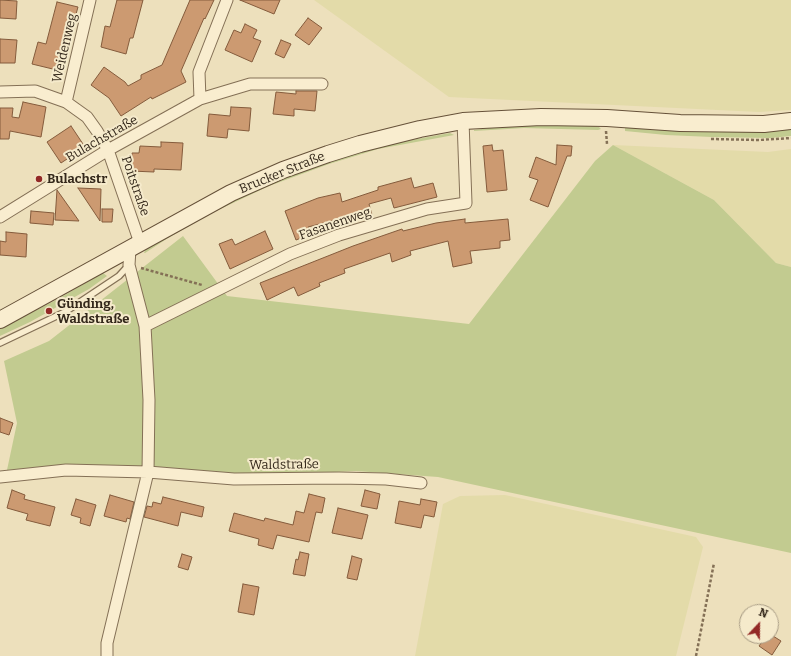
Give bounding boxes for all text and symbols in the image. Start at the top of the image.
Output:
street label: Weidenweg [49,12,81,84]
street label: Bulachstraße [63,112,141,166]
street label: Brucker Straße [237,149,327,197]
street label: Poitstraße [117,154,153,218]
place label: Bulachstr [47,171,107,187]
marker: Bulachstr [34,174,44,184]
street label: Fasanenweg [297,204,373,244]
place label: Günding, Waldstraße [57,296,129,327]
marker: Günding, Waldstraße [44,306,54,316]
street label: Waldstraße [249,457,319,473]
north arrow [739,604,779,644]
text: N [757,606,770,621]

